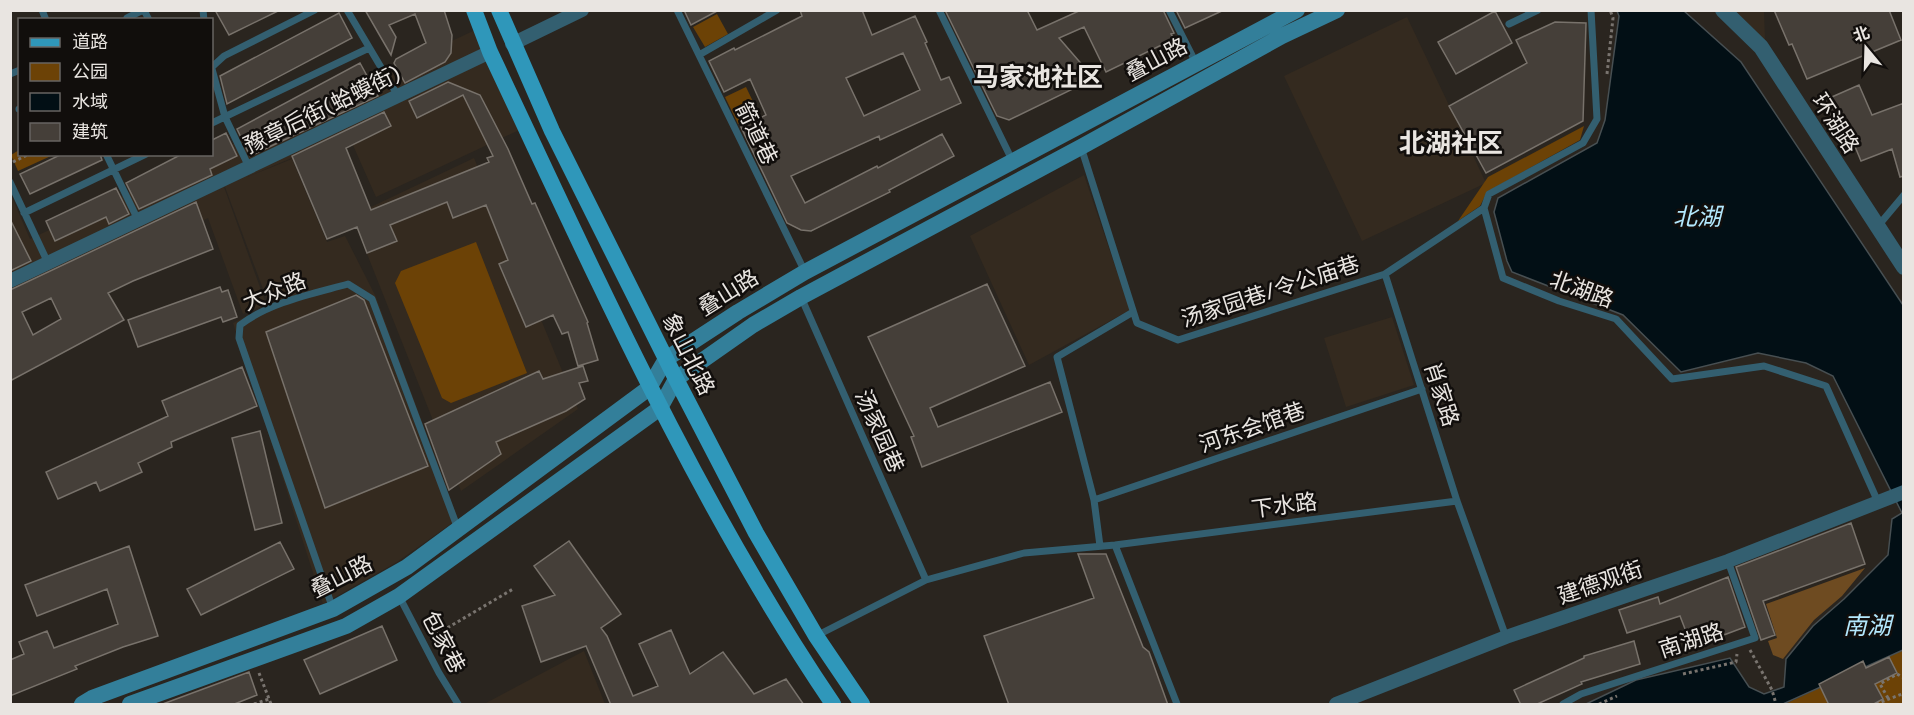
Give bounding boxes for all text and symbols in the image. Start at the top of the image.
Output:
legend [18,18,213,156]
north arrow [1836,18,1896,78]
text: 北 [1850,22,1872,45]
text: 道路 [72,30,108,52]
street label: 叠山路 [1120,31,1191,86]
street label: 豫章后街(蛤蟆街) [239,59,405,158]
text: 公园 [72,60,108,82]
district label: 马家池社区 [973,60,1103,91]
street label: 环湖路 [1807,88,1866,158]
text: 水域 [72,90,108,112]
street label: 箭道巷 [731,97,784,168]
text: 建筑 [72,120,108,142]
district label: 北湖社区 [1399,126,1503,157]
water label: 北湖 [1673,201,1725,230]
street label: 汤家园巷/令公庙巷 [1177,249,1362,332]
street label: 叠山路 [693,263,763,321]
street label: 北湖路 [1547,265,1618,313]
street label: 大众路 [238,266,309,315]
street label: 象山北路 [657,308,721,399]
street label: 肖家路 [1419,358,1466,429]
street label: 汤家园巷 [850,385,911,476]
street label: 河东会馆巷 [1195,396,1308,457]
street label: 下水路 [1250,487,1318,522]
street label: 叠山路 [305,549,376,603]
street label: 建德观街 [1554,554,1646,609]
street label: 包家巷 [417,606,472,677]
water label: 南湖 [1843,610,1895,639]
street label: 南湖路 [1655,616,1726,663]

